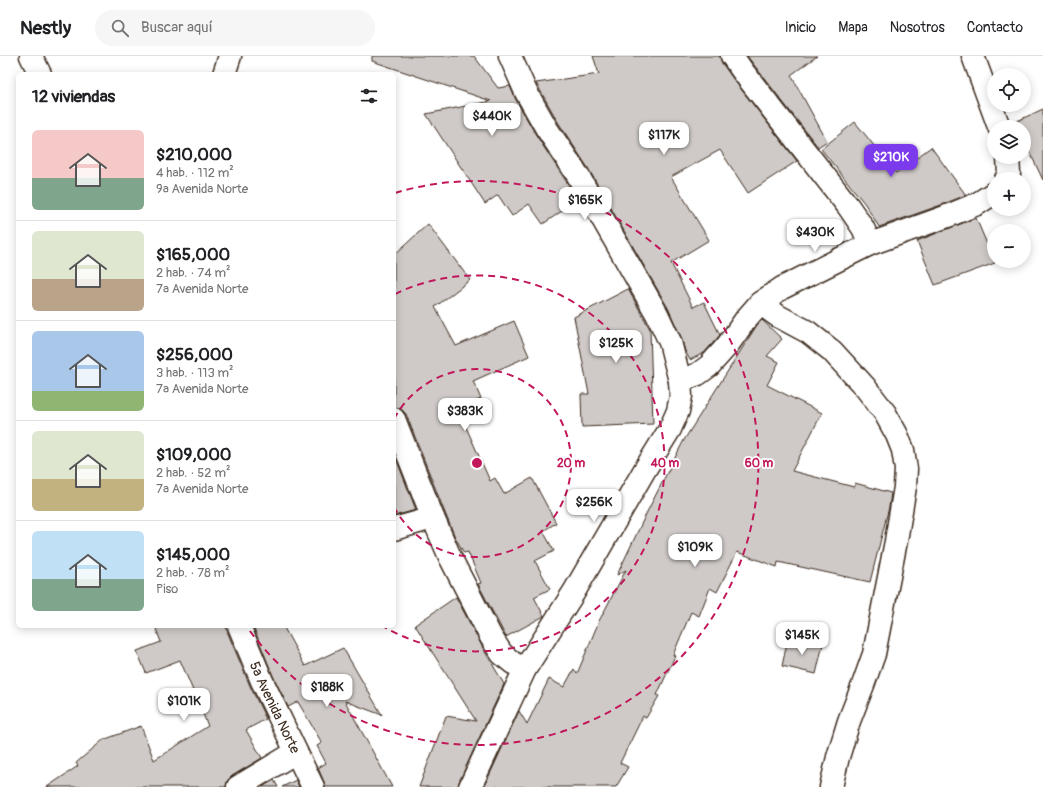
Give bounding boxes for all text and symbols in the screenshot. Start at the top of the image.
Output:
search box [95,10,375,46]
text: Nestly [20,16,71,40]
icon: search [109,17,131,39]
text: Buscar aquí [141,18,213,37]
text: Inicio [785,19,816,36]
text: Mapa [838,19,868,36]
text: Nosotros [890,19,945,36]
text: Contacto [967,19,1023,36]
map controls [987,68,1031,268]
button: locate [987,68,1031,112]
icon: filters [358,85,380,107]
text: 12 viviendas [32,86,115,107]
pin: $440K [464,103,520,137]
text: $440K [473,108,511,124]
button: layers [987,120,1031,164]
pin: $117K [636,122,692,156]
text: $117K [648,127,680,143]
text: $210,000 [156,144,232,165]
pin: $210K [863,144,919,178]
icon: home [64,146,112,194]
text: $210K [873,149,909,165]
text: 4 hab. · 112 m² [156,165,234,181]
button: + [987,172,1031,216]
text: 9a Avenida Norte [156,181,248,197]
pin: $165K [557,187,613,221]
text: $165K [568,192,602,208]
pin: $430K [787,219,843,253]
text: $430K [796,224,834,240]
button: − [987,224,1031,268]
text: $165,000 [156,244,230,265]
icon: home [64,247,112,295]
text: 2 hab. · 74 m² [156,265,231,281]
text: 7a Avenida Norte [156,281,248,297]
pin: $125K [588,330,644,364]
text: $125K [599,335,633,351]
text: $256,000 [156,344,233,365]
icon: home [64,347,112,395]
text: 3 hab. · 113 m² [156,365,234,381]
text: 7a Avenida Norte [156,381,248,397]
pin: $383K [437,398,493,432]
text: $383K [447,403,483,419]
text: $109,000 [156,444,231,465]
icon: home [64,447,112,495]
centre of rings [470,456,484,470]
text: 20 m [557,456,585,471]
text: 40 m [650,456,680,471]
text: 60 m [745,456,774,471]
text: 2 hab. · 52 m² [156,465,230,481]
text: 7a Avenida Norte [156,481,248,497]
pin: $256K [566,489,622,523]
text: $256K [576,494,612,510]
pin: $109K [667,534,723,568]
text: $109K [677,539,713,555]
text: $145,000 [156,544,230,565]
icon: home [64,547,112,595]
text: 2 hab. · 78 m² [156,565,230,581]
text: Piso [156,581,178,597]
pin: $145K [774,622,830,656]
text: $145K [785,627,819,643]
street label: 5a Avenida Norte [246,659,304,756]
pin: $188K [299,674,355,708]
text: $188K [310,679,344,695]
pin: $101K [156,688,212,722]
text: $101K [167,693,201,709]

